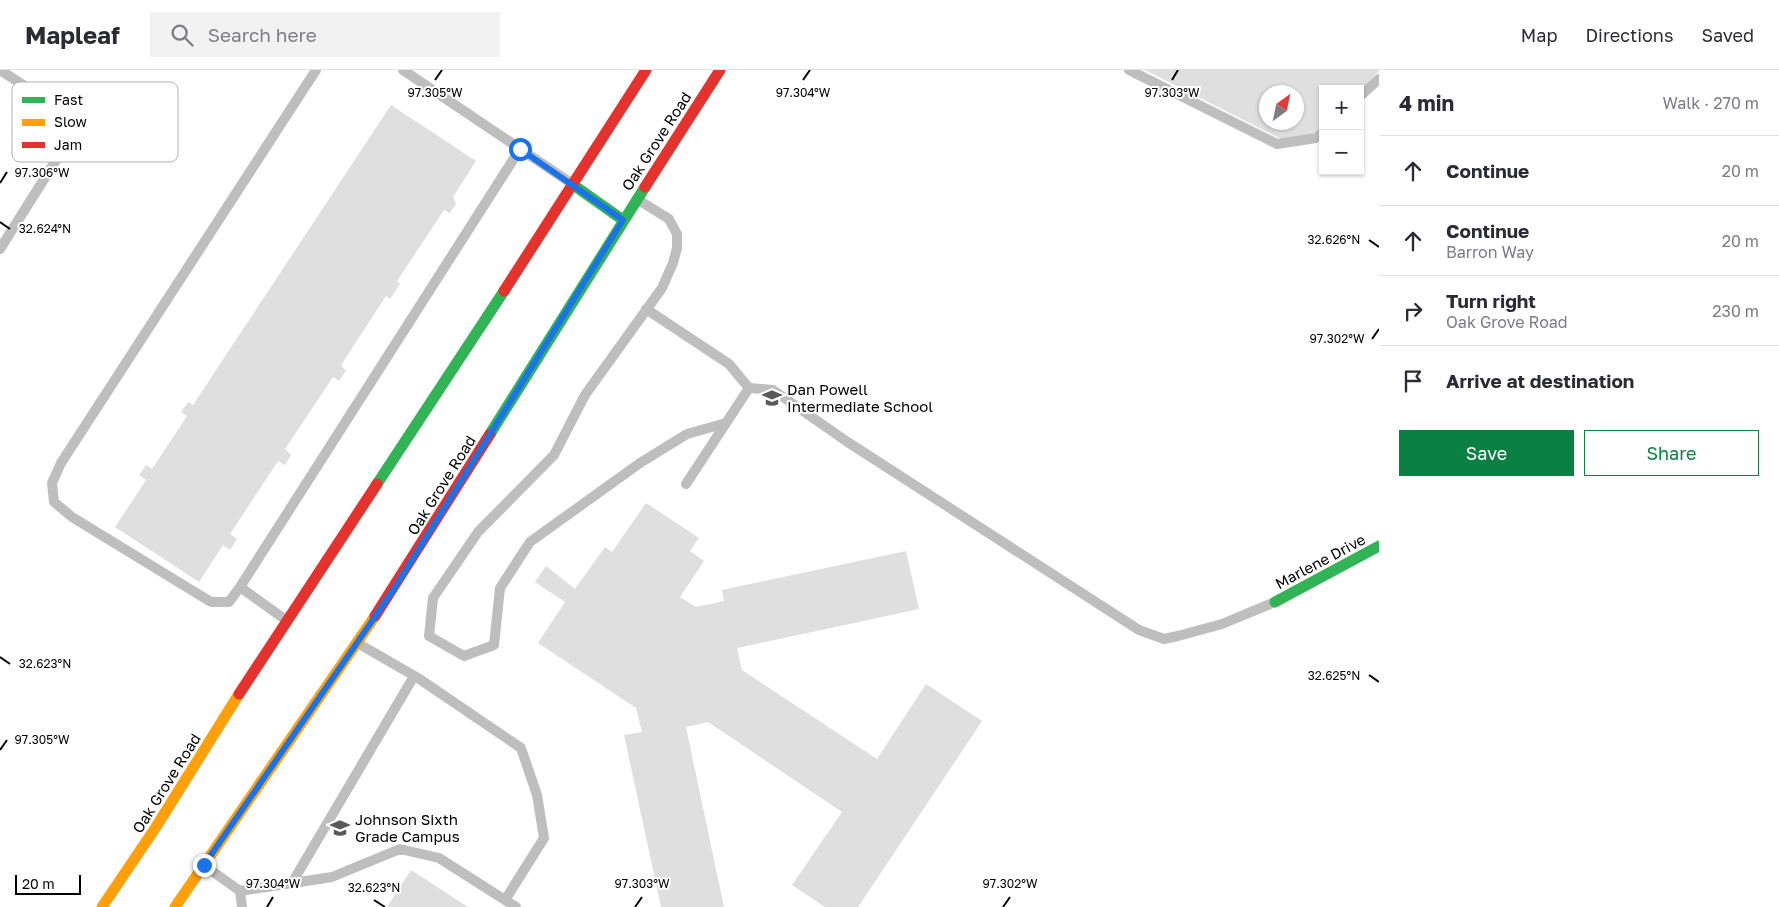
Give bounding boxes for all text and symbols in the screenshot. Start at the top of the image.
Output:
search box [150,12,500,57]
text: Mapleaf [25,20,120,49]
icon: search [168,21,196,49]
text: Search here [208,23,317,46]
text: Map [1521,24,1557,46]
text: Directions [1585,24,1673,46]
text: Saved [1701,24,1754,46]
legend [12,82,178,162]
text: 97.305°W [408,85,463,100]
text: 97.304°W [776,85,831,100]
text: 97.303°W [1145,85,1200,100]
north arrow [1259,85,1304,130]
map controls [1319,85,1364,175]
button: + [1319,85,1364,130]
street label: Oak Grove Road [617,88,695,194]
text: 4 min [1399,90,1454,116]
text: Fast [54,91,83,108]
text: Walk · 270 m [1662,93,1759,113]
text: Slow [54,113,87,130]
button: − [1319,130,1364,175]
text: Jam [54,136,82,153]
route start [509,138,532,161]
icon: ahead [1399,157,1427,185]
text: Continue [1446,159,1529,182]
text: 20 m [1722,161,1759,181]
text: 97.306°W [14,165,70,180]
text: Continue [1446,219,1529,242]
text: 32.624°N [19,221,71,236]
icon: ahead [1399,227,1427,255]
text: 20 m [1722,231,1759,251]
text: 32.626°N [1308,232,1360,247]
text: Barron Way [1446,242,1534,262]
text: Turn right [1446,289,1536,312]
icon: right [1399,297,1427,325]
text: 230 m [1712,301,1759,321]
text: Oak Grove Road [1446,312,1568,332]
text: 97.302°W [1310,331,1365,346]
icon: arrive [1399,367,1427,395]
text: Arrive at destination [1446,369,1634,392]
place label: Dan Powell Intermediate School [787,380,933,415]
school or university icon: Dan Powell Intermediate School [761,387,783,409]
button: Save [1399,430,1574,476]
button: Share [1584,430,1759,476]
street label: Oak Grove Road [403,432,479,538]
street label: Marlene Drive [1272,530,1368,592]
text: 32.623°N [19,656,71,671]
text: 32.625°N [1308,668,1360,683]
street label: Oak Grove Road [128,730,204,836]
text: 97.305°W [15,732,70,747]
place label: Johnson Sixth Grade Campus [355,810,460,845]
school or university icon: Johnson Sixth Grade Campus [329,817,351,839]
route end [193,854,216,877]
scale bar [15,872,81,895]
text: 20 m [22,875,55,892]
text: 97.304°W [246,876,301,891]
text: 97.303°W [615,876,670,891]
text: 97.302°W [983,876,1038,891]
text: 32.623°N [348,880,400,895]

